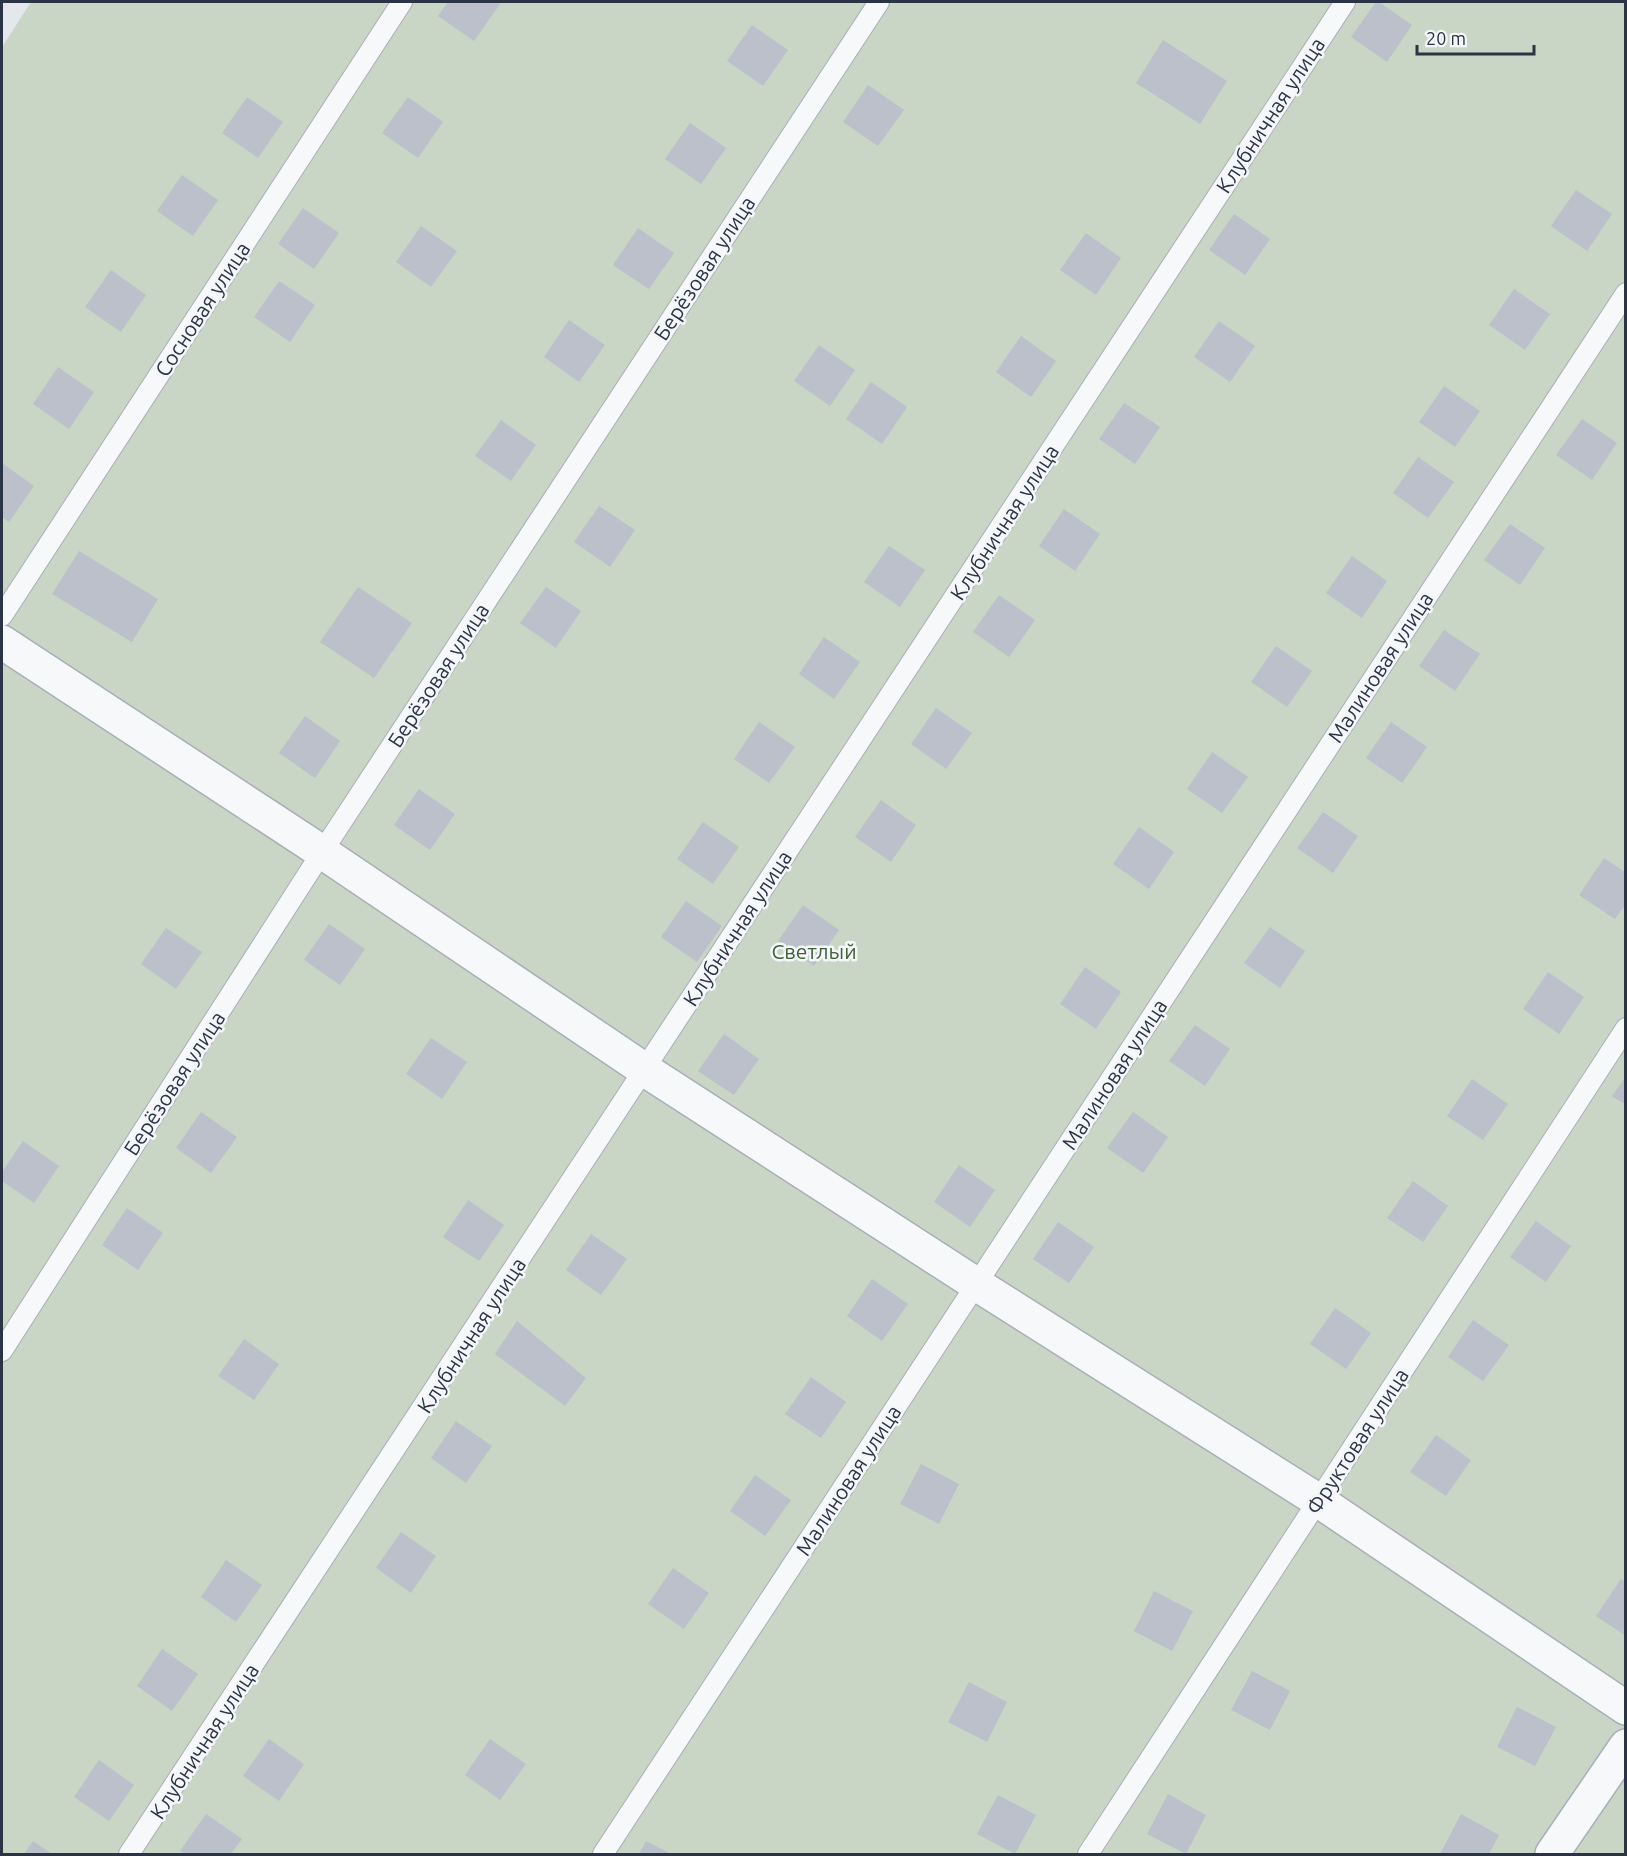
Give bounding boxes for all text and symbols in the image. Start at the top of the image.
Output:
scale bar [1417,18,1534,56]
text: 20 m [1426,28,1466,48]
street label: Клубничная улица [1211,33,1329,197]
street label: Берёзовая улица [649,192,759,344]
street label: Сосновая улица [150,237,254,381]
street label: Клубничная улица [945,440,1063,604]
street label: Малиновая улица [1322,587,1438,747]
street label: Берёзовая улица [383,599,493,751]
street label: Клубничная улица [678,846,796,1010]
park label: Светлый [771,939,857,963]
street label: Малиновая улица [1056,994,1172,1154]
street label: Берёзовая улица [119,1007,229,1159]
street label: Клубничная улица [412,1253,530,1417]
street label: Фруктовая улица [1301,1364,1413,1518]
street label: Малиновая улица [790,1400,906,1560]
street label: Клубничная улица [145,1659,263,1823]

